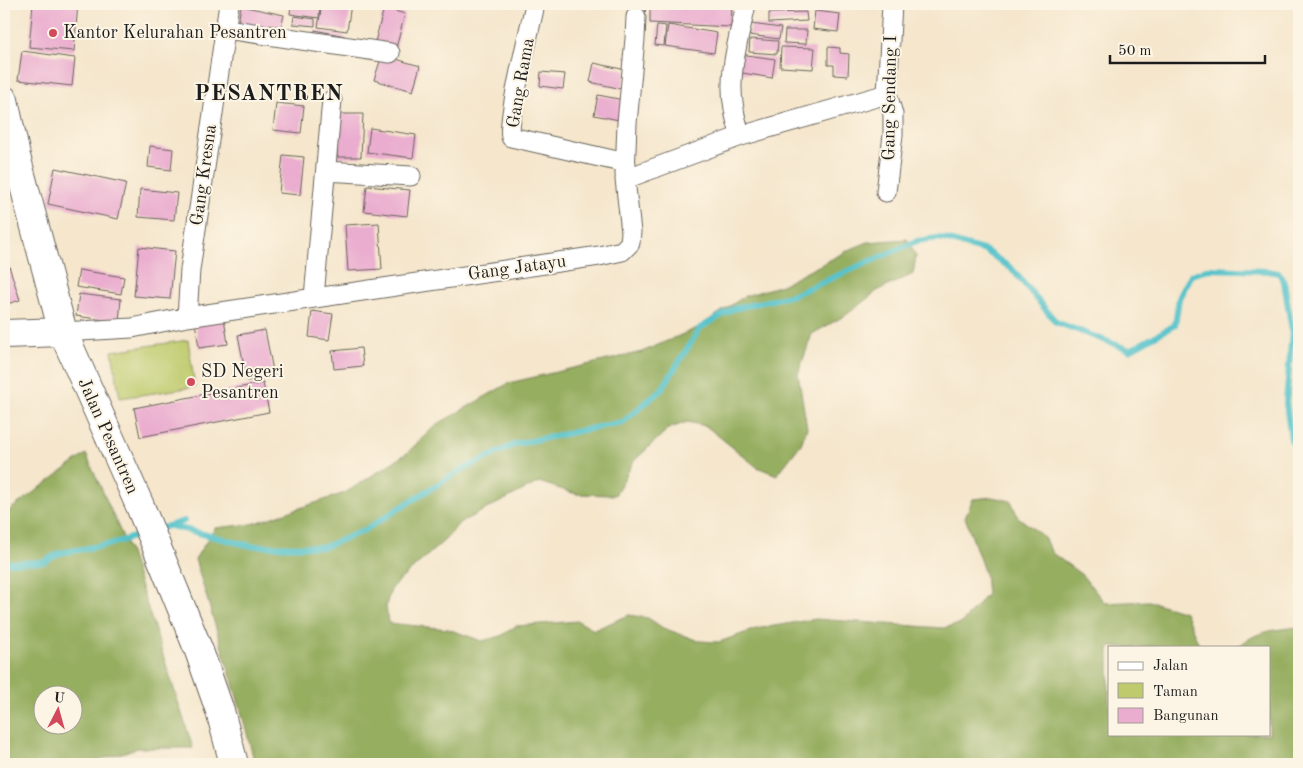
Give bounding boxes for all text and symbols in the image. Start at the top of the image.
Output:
place label: Kantor Kelurahan Pesantren [63,24,287,42]
marker: Kantor Kelurahan Pesantren [47,27,59,39]
scale bar [1110,32,1266,64]
street label: Gang Sendang I [880,35,900,161]
street label: Gang Rama [504,36,538,130]
text: 50 m [1118,44,1152,59]
district label: PESANTREN [194,83,344,105]
street label: Gang Kresna [188,123,220,227]
street label: Gang Jatayu [467,252,568,284]
place label: SD Negeri Pesantren [201,363,284,402]
street label: Jalan Pesantren [74,375,142,497]
marker: SD Negeri Pesantren [185,376,197,388]
legend [1108,646,1270,736]
text: Jalan [1153,659,1188,674]
text: Taman [1153,685,1198,700]
north arrow [32,686,82,736]
text: U [53,691,66,706]
text: Bangunan [1153,709,1219,724]

